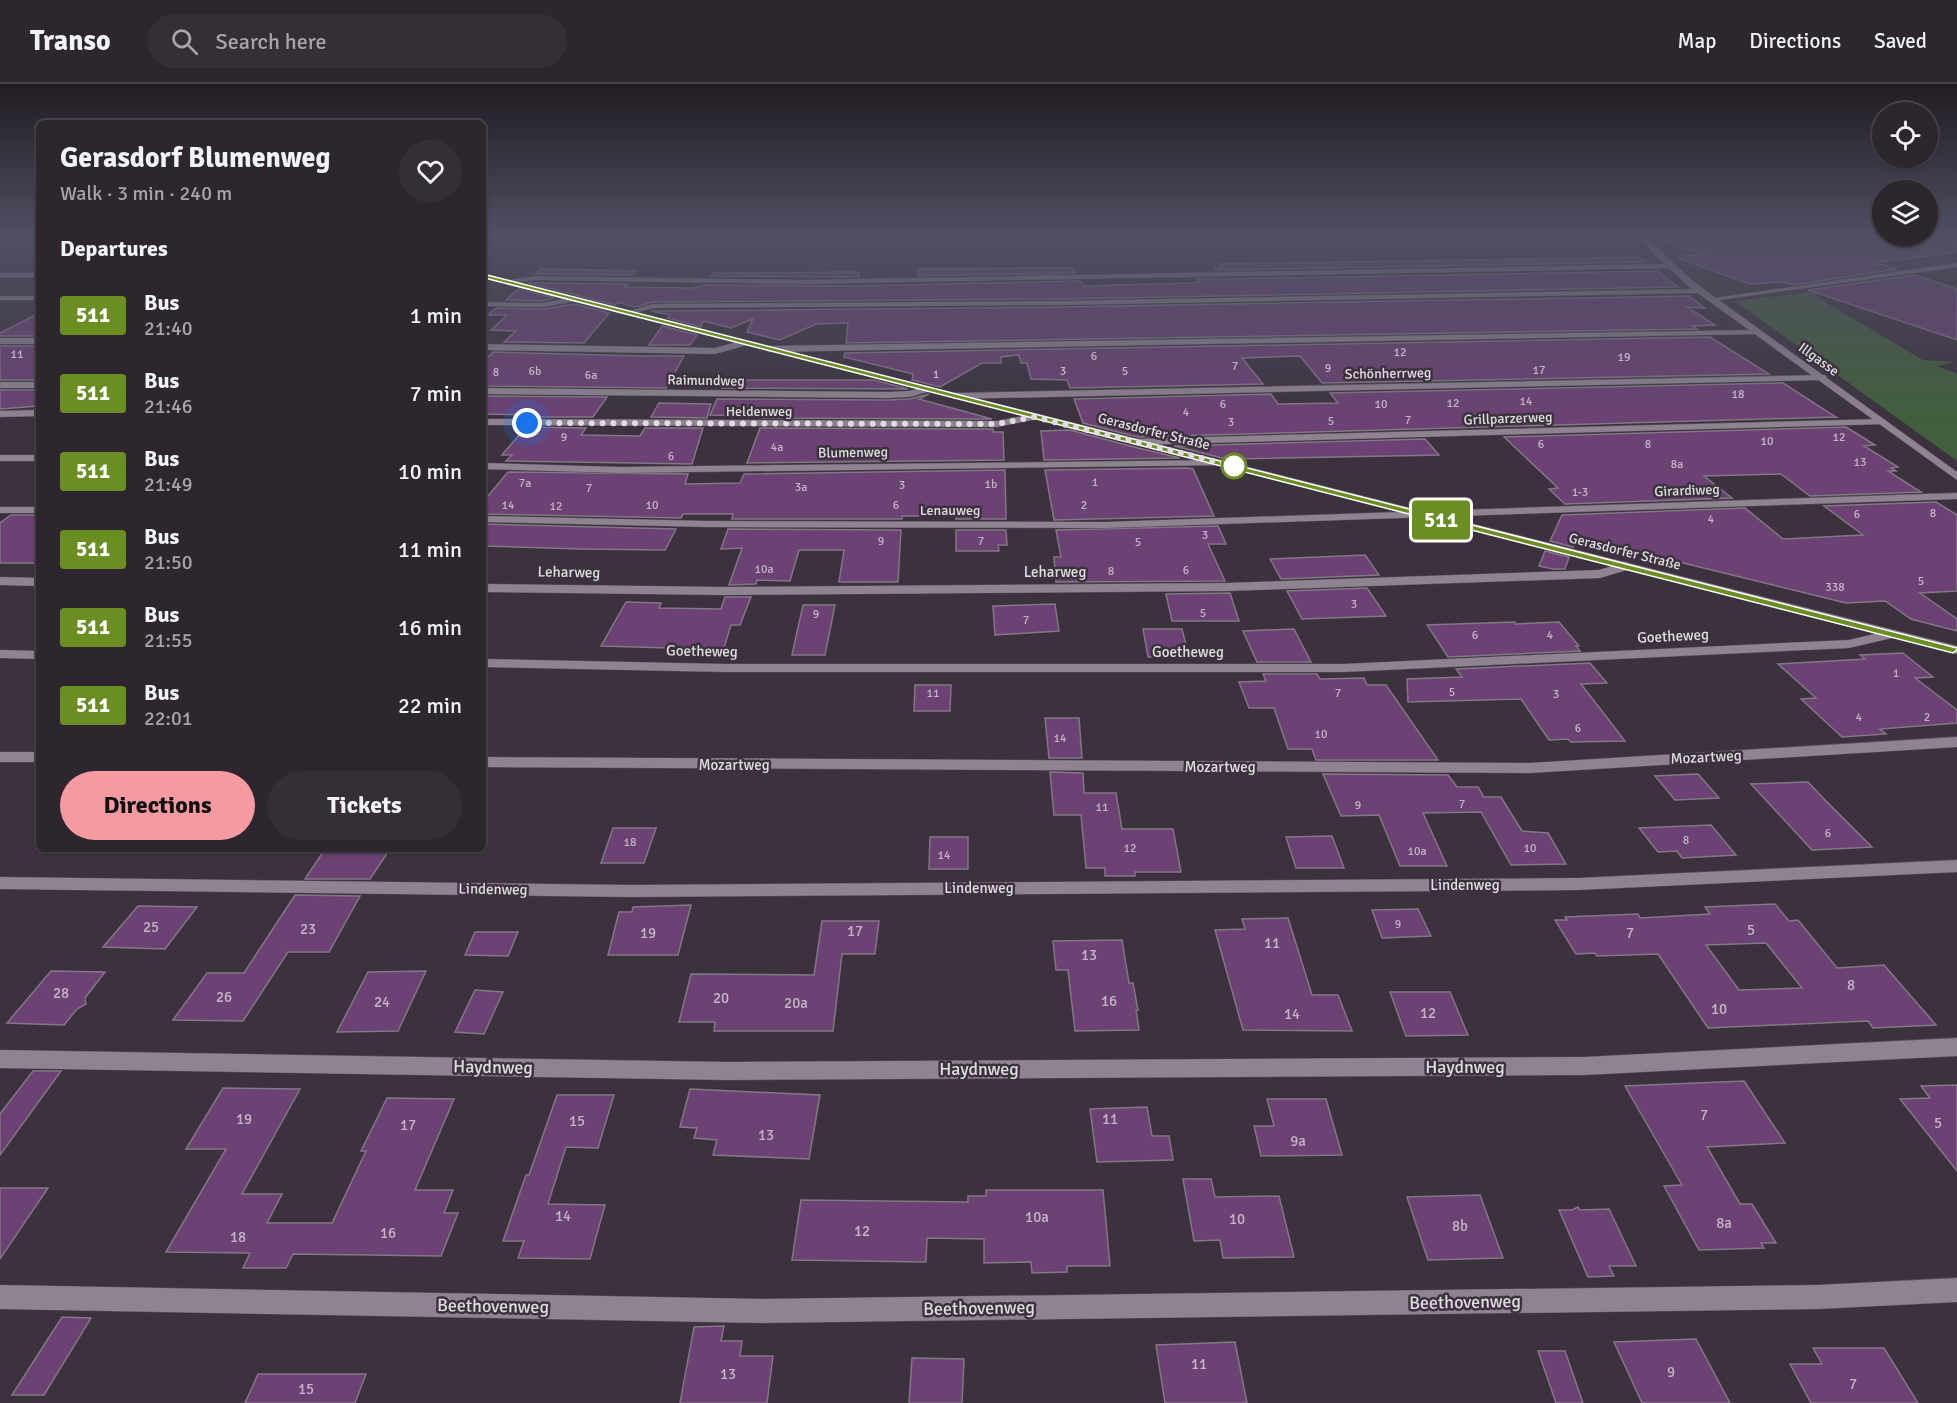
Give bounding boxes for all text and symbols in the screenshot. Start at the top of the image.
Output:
search box [147,14,567,68]
text: Transo [30,24,111,58]
icon: search [168,25,201,58]
text: Search here [216,28,326,55]
text: Map [1678,28,1716,54]
text: Directions [1749,28,1841,54]
text: Saved [1874,28,1927,54]
map controls [1872,102,1938,246]
button: locate [1872,102,1938,168]
button: heart [399,140,462,203]
text: Gerasdorf Blumenweg [60,141,331,175]
button: layers [1872,180,1938,246]
text: Walk · 3 min · 240 m [60,181,232,206]
text: Departures [60,235,168,262]
text: Bus [144,289,179,316]
text: 511 [76,302,110,328]
text: 1 min [410,302,462,329]
text: 21:40 [144,316,193,341]
street label: Illgasse [1795,339,1842,380]
house number: 12 [1394,345,1406,360]
house number: 11 [11,347,23,362]
house number: 6 [1091,349,1097,364]
house number: 19 [1618,350,1630,365]
house number: 7 [1232,359,1238,374]
house number: 9 [1325,361,1331,376]
house number: 17 [1533,363,1545,378]
house number: 6b [529,364,541,379]
house number: 3 [1060,364,1066,379]
house number: 5 [1122,364,1128,379]
street label: Schönherrweg [1345,364,1431,383]
house number: 8 [493,365,499,380]
text: Bus [144,367,179,394]
house number: 1 [933,367,939,382]
house number: 6a [585,368,597,383]
street label: Raimundweg [667,371,745,390]
text: 511 [76,380,110,406]
text: 7 min [410,380,462,407]
house number: 18 [1732,387,1744,402]
text: 21:46 [144,394,193,419]
house number: 14 [1520,394,1533,409]
house number: 12 [1447,396,1459,411]
house number: 6 [1220,397,1226,412]
house number: 10 [1375,397,1387,412]
street label: Heldenweg [726,403,792,420]
house number: 4 [1183,405,1190,420]
your location [512,408,542,438]
street label: Grillparzerweg [1463,408,1553,429]
street label: Gerasdorfer Straße [1096,409,1212,454]
house number: 7 [1405,413,1411,428]
house number: 5 [1328,414,1334,429]
house number: 3 [1228,415,1234,430]
house number: 9 [561,430,567,445]
house number: 12 [1833,430,1845,445]
house number: 10 [1761,434,1773,449]
house number: 6 [1538,437,1544,452]
house number: 8 [1645,437,1651,452]
house number: 4a [771,440,783,455]
street label: Blumenweg [818,443,888,462]
text: Bus [144,445,179,472]
house number: 6 [668,449,674,464]
unlabelled marker [1221,453,1247,479]
house number: 13 [1854,455,1866,470]
house number: 8a [1671,457,1683,472]
text: 511 [76,458,110,484]
text: 10 min [398,458,462,485]
text: 21:49 [144,472,193,497]
house number: 1 [1092,475,1098,490]
house number: 7a [519,476,531,491]
house number: 1b [985,477,997,492]
house number: 3 [899,478,905,493]
house number: 3a [795,480,807,495]
house number: 7 [586,481,592,496]
street label: Girardiweg [1654,481,1720,500]
house number: 1-3 [1572,485,1588,500]
house number: 14 [502,498,515,513]
house number: 10 [646,498,658,513]
house number: 6 [893,498,899,513]
house number: 2 [1081,498,1087,513]
house number: 12 [550,499,562,514]
line badge: 511 [1406,500,1476,540]
street label: Lenauweg [920,502,980,519]
house number: 8 [1930,506,1936,521]
text: 511 [1424,507,1458,533]
house number: 6 [1854,507,1860,522]
house number: 4 [1708,512,1715,527]
text: Bus [144,523,179,550]
house number: 3 [1202,528,1208,543]
street label: Gerasdorfer Straße [1567,529,1683,574]
house number: 9 [878,534,884,549]
house number: 7 [978,534,984,549]
house number: 5 [1135,535,1141,550]
text: 511 [76,536,110,562]
text: 11 min [398,536,462,563]
text: 21:50 [144,550,193,575]
street label: Leharweg [538,562,601,582]
house number: 10a [754,562,774,577]
street label: Leharweg [1024,563,1086,581]
house number: 6 [1183,563,1189,578]
house number: 8 [1108,564,1114,579]
house number: 5 [1918,574,1924,589]
house number: 338 [1825,580,1845,595]
house number: 3 [1351,597,1357,612]
text: Bus [144,601,179,628]
house number: 5 [1200,606,1206,621]
house number: 9 [813,607,819,622]
house number: 7 [1023,613,1029,628]
text: 511 [76,614,110,640]
text: 16 min [398,614,462,641]
street label: Goetheweg [1637,625,1709,647]
text: 21:55 [144,628,193,653]
house number: 6 [1472,628,1478,643]
house number: 4 [1547,628,1554,643]
street label: Goetheweg [666,641,738,661]
street label: Goetheweg [1152,643,1224,661]
house number: 1 [1893,666,1899,681]
text: Bus [144,679,179,706]
house number: 5 [1449,685,1455,700]
house number: 11 [927,686,939,701]
house number: 7 [1335,686,1341,701]
house number: 3 [1553,687,1559,702]
text: 511 [76,692,110,718]
text: 22 min [398,692,462,719]
text: 22:01 [144,706,193,731]
house number: 4 [1856,710,1863,725]
house number: 2 [1924,710,1930,725]
house number: 6 [1575,721,1581,736]
house number: 10 [1315,727,1327,742]
house number: 14 [1054,731,1067,746]
street label: Mozartweg [1670,746,1742,768]
street label: Mozartweg [698,756,770,774]
street label: Mozartweg [1184,758,1256,776]
button: Directions [60,771,255,840]
button: Tickets [267,771,462,840]
house number: 7 [1459,797,1465,812]
house number: 9 [1355,798,1361,813]
house number: 11 [1096,800,1108,815]
house number: 6 [1825,826,1831,841]
house number: 8 [1683,833,1689,848]
house number: 18 [624,835,636,850]
house number: 12 [1124,841,1136,856]
house number: 10 [1524,841,1536,856]
house number: 10a [1407,844,1427,859]
house number: 14 [938,848,951,863]
street label: Lindenweg [1430,876,1500,894]
street label: Lindenweg [458,879,528,899]
street label: Lindenweg [944,879,1014,897]
house number: 9 [1395,917,1401,932]
house number: 25 [143,918,159,936]
house number: 23 [300,920,316,938]
house number: 5 [1747,921,1755,939]
house number: 17 [847,922,863,940]
house number: 19 [640,924,656,942]
house number: 7 [1626,924,1634,942]
house number: 11 [1264,934,1280,952]
house number: 13 [1081,946,1097,964]
house number: 8 [1847,976,1855,994]
house number: 28 [53,984,69,1002]
house number: 26 [216,988,232,1006]
house number: 20 [713,989,729,1007]
house number: 16 [1101,992,1117,1010]
house number: 24 [374,993,390,1011]
house number: 20a [784,994,808,1012]
house number: 10 [1711,1000,1727,1018]
house number: 12 [1420,1004,1436,1022]
house number: 14 [1284,1005,1300,1023]
street label: Haydnweg [453,1055,533,1079]
street label: Haydnweg [1425,1056,1505,1078]
street label: Haydnweg [939,1058,1019,1080]
house number: 7 [1700,1106,1708,1124]
house number: 19 [236,1110,252,1128]
house number: 11 [1102,1110,1118,1128]
house number: 15 [569,1112,585,1130]
house number: 5 [1934,1114,1942,1132]
house number: 17 [400,1116,416,1134]
house number: 13 [758,1126,774,1144]
house number: 9a [1290,1132,1306,1150]
house number: 14 [555,1207,571,1225]
house number: 10a [1025,1208,1049,1226]
house number: 10 [1229,1210,1245,1228]
house number: 8a [1716,1214,1732,1232]
house number: 8b [1452,1217,1468,1235]
house number: 12 [854,1222,870,1240]
house number: 16 [380,1224,396,1242]
house number: 18 [230,1228,246,1246]
street label: Beethovenweg [1409,1290,1521,1314]
street label: Beethovenweg [437,1294,549,1318]
street label: Beethovenweg [923,1296,1035,1320]
house number: 11 [1191,1355,1207,1373]
house number: 9 [1667,1363,1675,1381]
house number: 13 [720,1365,736,1383]
house number: 7 [1849,1375,1857,1393]
house number: 15 [298,1380,314,1398]

